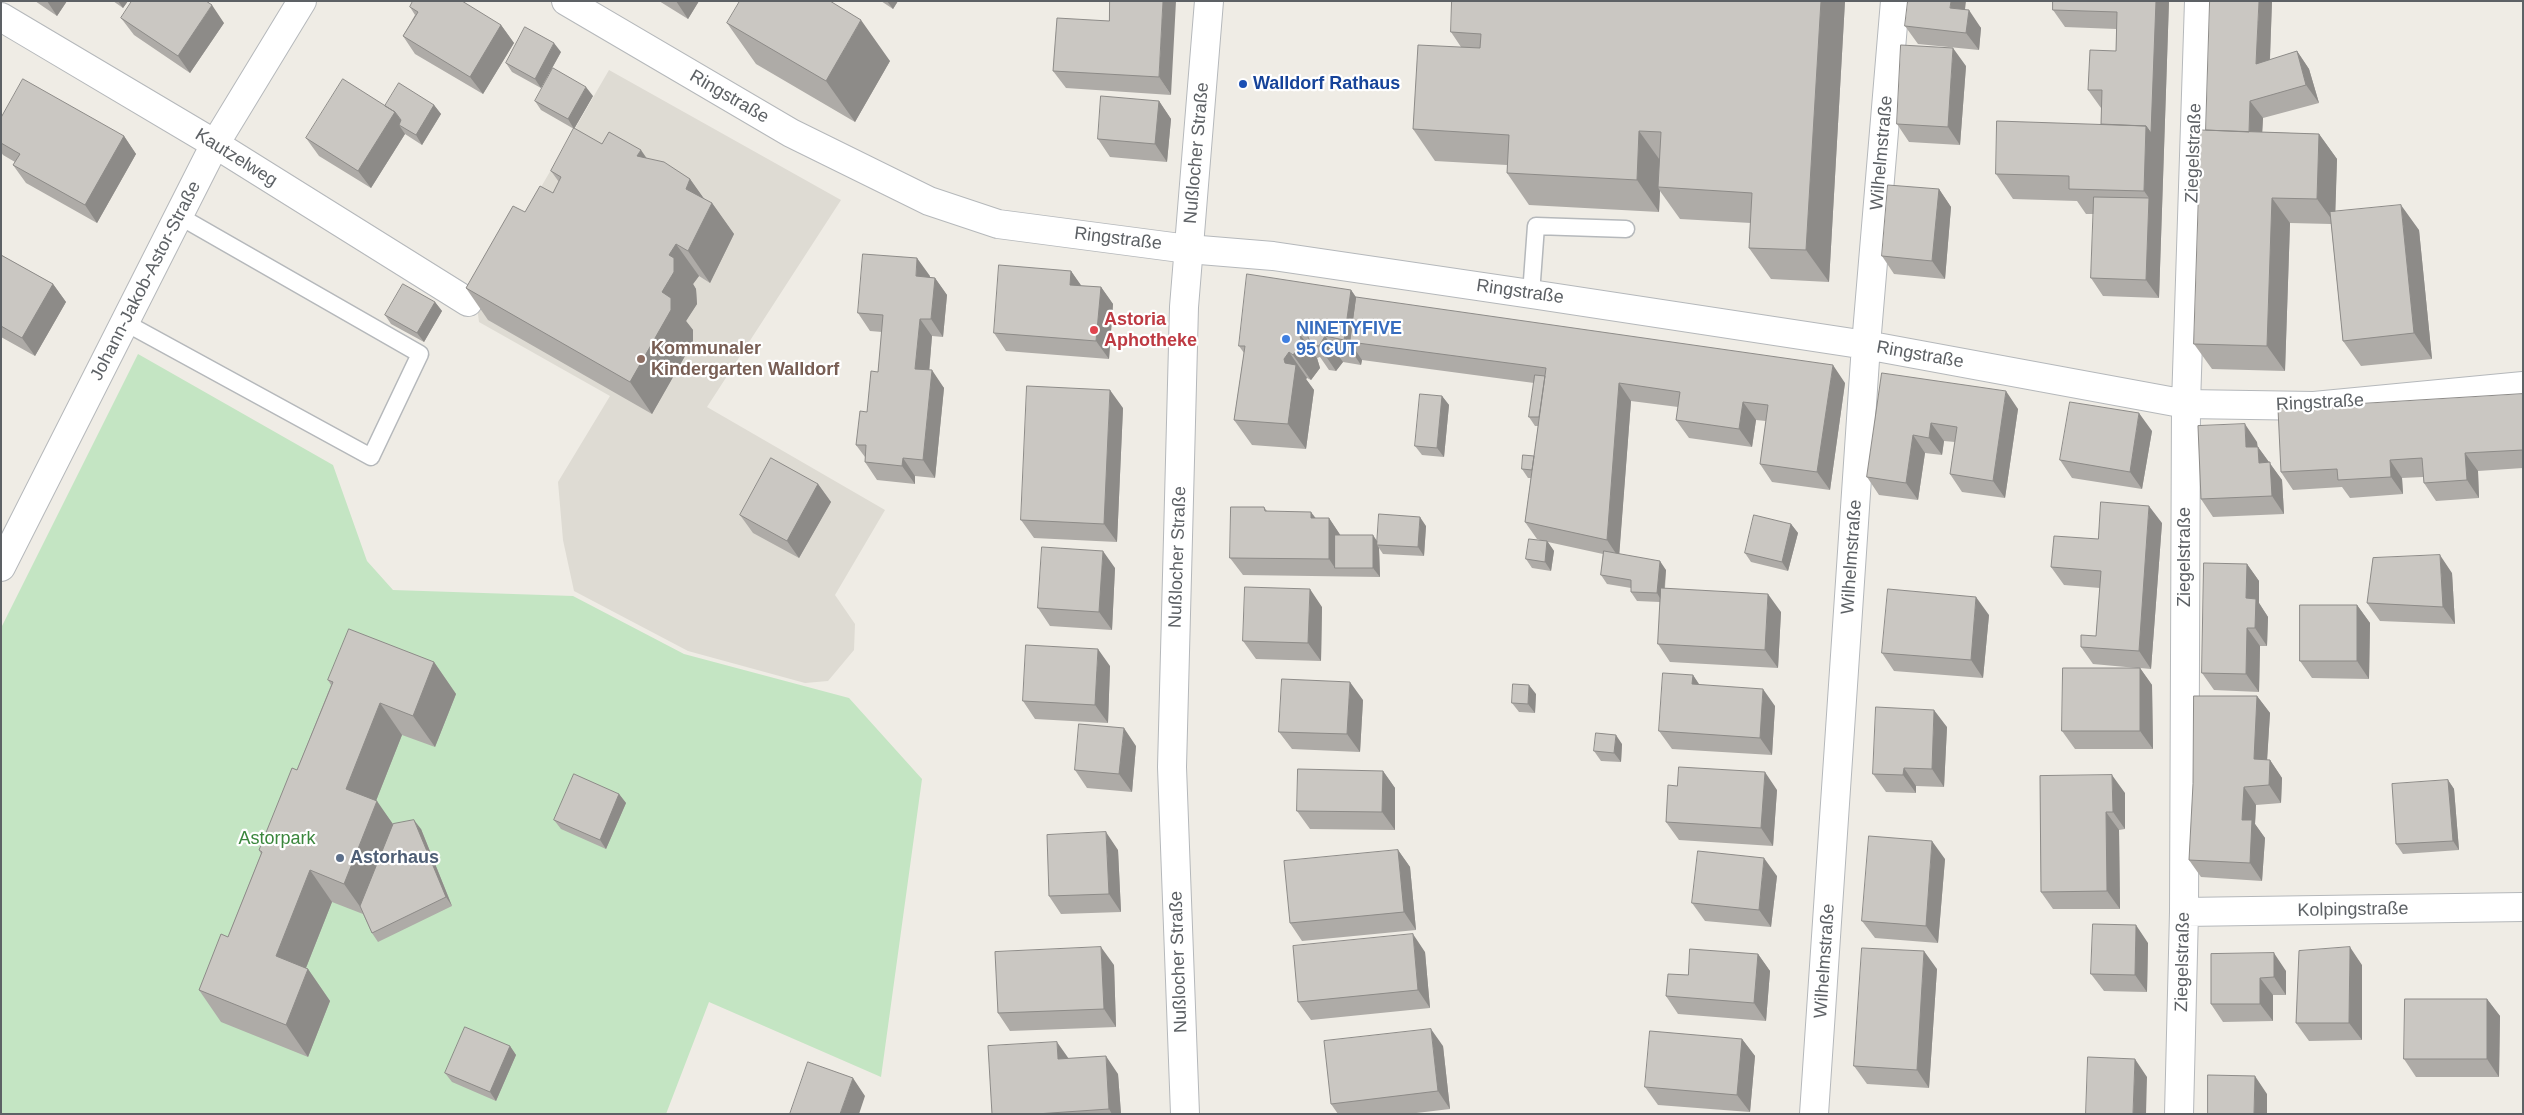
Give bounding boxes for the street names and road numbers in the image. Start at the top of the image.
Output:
street label: Ringstraße [685,66,773,128]
street label: Nußlocher Straße [1180,81,1214,225]
street label: Wilhelmstraße [1866,95,1898,211]
street label: Ziegelstraße [2181,103,2207,203]
street label: Kautzelweg [191,124,281,192]
street label: Johann-Jakob-Astor-Straße [86,178,206,384]
street label: Ringstraße [1073,223,1163,255]
street label: Ringstraße [1475,275,1565,309]
street label: Ringstraße [1875,337,1965,373]
street label: Ringstraße [2275,390,2365,416]
street label: Nußlocher Straße [1165,486,1191,628]
street label: Wilhelmstraße [1837,499,1867,615]
street label: Ziegelstraße [2174,507,2196,607]
street label: Nußlocher Straße [1166,891,1192,1033]
street label: Kolpingstraße [2297,898,2409,922]
street label: Wilhelmstraße [1810,903,1840,1019]
street label: Ziegelstraße [2171,912,2195,1012]

